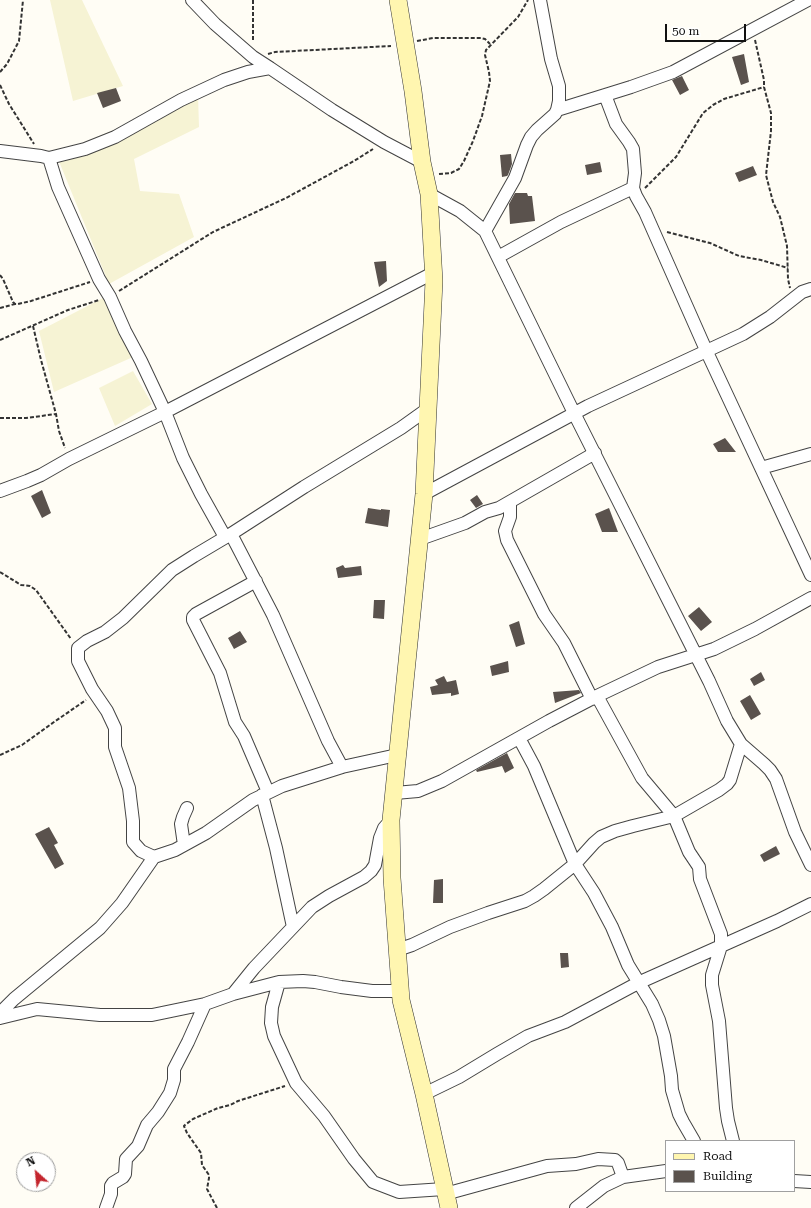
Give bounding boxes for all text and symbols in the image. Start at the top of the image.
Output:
scale bar [667,16,748,42]
text: 50 m [672,24,699,38]
legend [665,1140,795,1192]
text: Road [703,1149,732,1163]
north arrow [16,1152,56,1192]
text: N [24,1154,38,1169]
text: Building [703,1169,752,1183]

